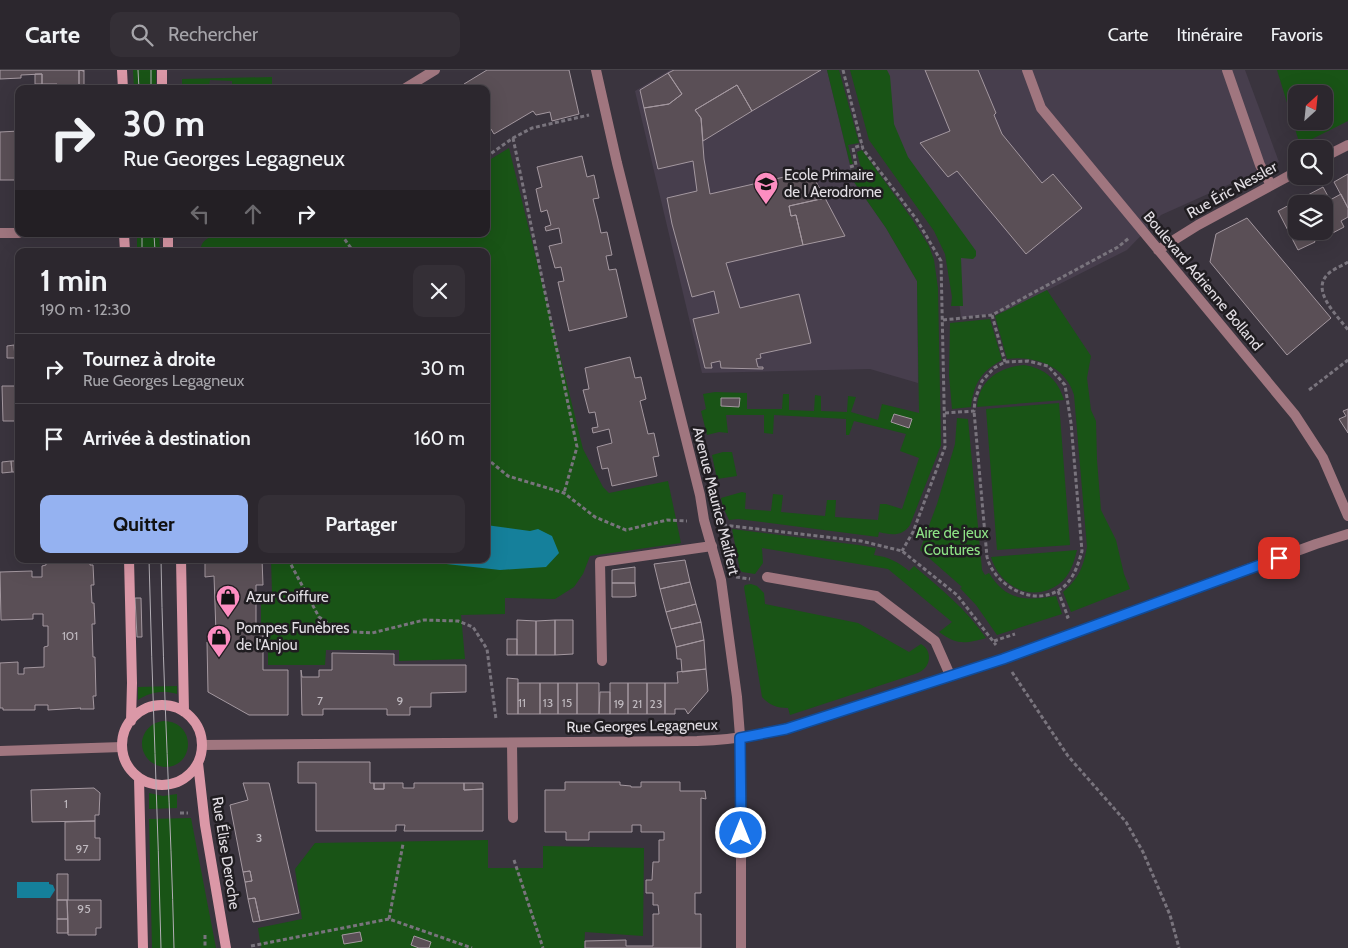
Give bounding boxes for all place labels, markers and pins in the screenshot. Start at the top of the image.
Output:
place label: Ecole Primaire de l Aerodrome [784,166,882,201]
school or university icon: Ecole Primaire de l Aerodrome [753,171,779,205]
pin [1258,537,1300,579]
shop icon: Azur Coiffure [215,584,241,618]
place label: Azur Coiffure [246,588,329,606]
place label: Pompes Funèbres de l'Anjou [236,619,349,654]
shop icon: Pompes Funèbres de l'Anjou [206,624,232,658]

